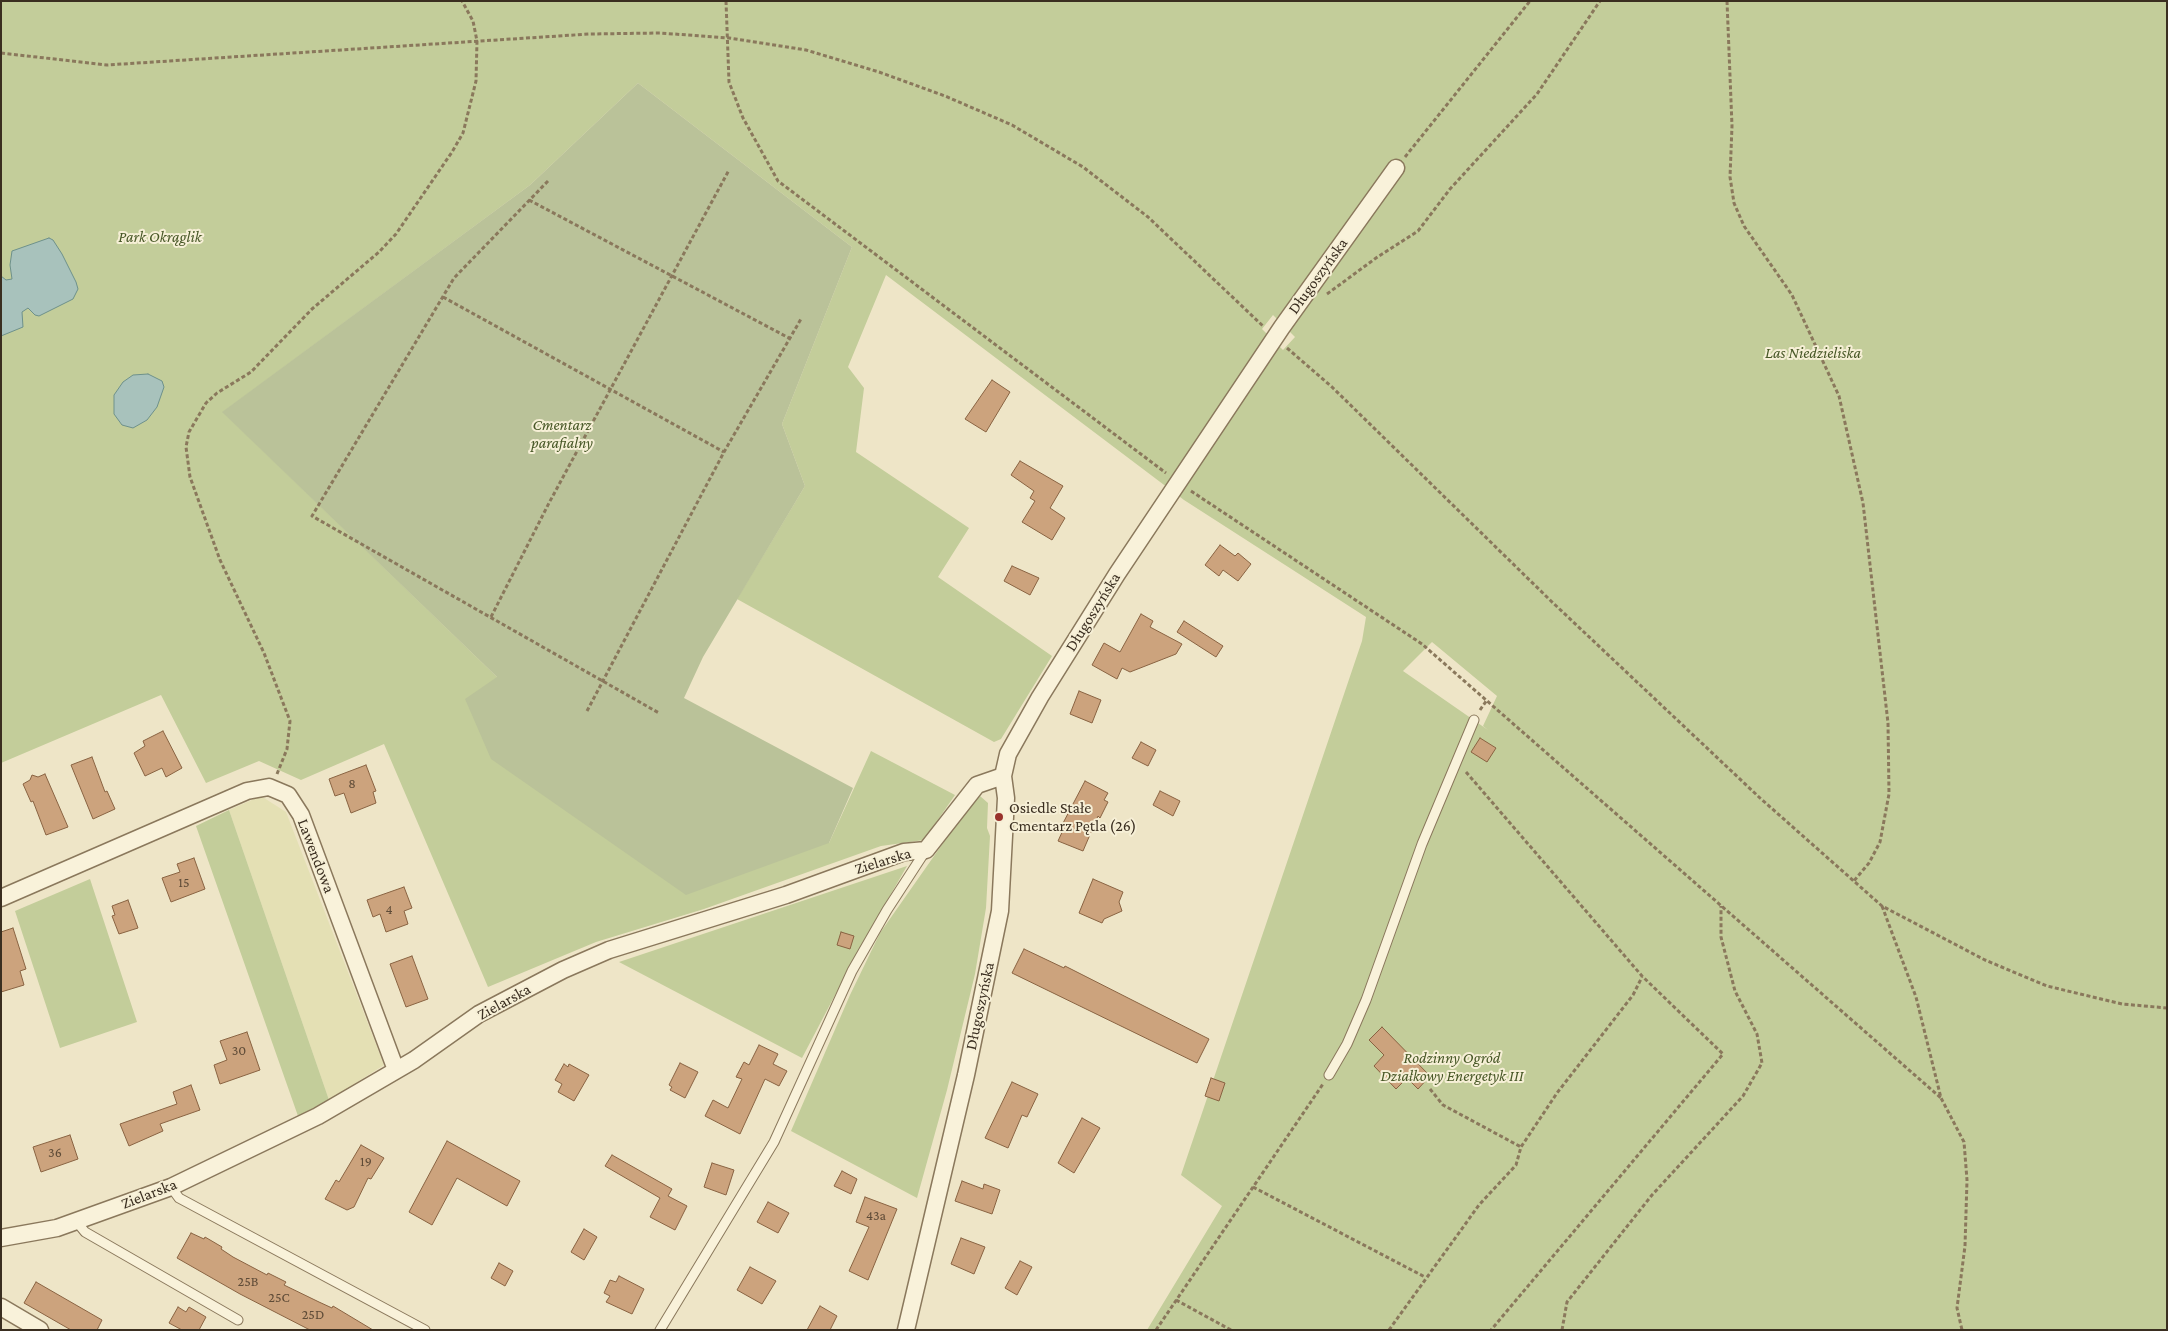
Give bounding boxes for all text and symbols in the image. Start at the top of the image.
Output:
park label: Park Okrąglik [118,227,202,247]
street label: Długoszyńska [1284,234,1352,318]
park label: Las Niedzieliska [1765,343,1861,363]
park label: Cmentarz parafialny [531,415,593,453]
street label: Długoszyńska [1061,569,1125,655]
house number: 8 [348,776,356,792]
place label: Osiedle Stałe Cmentarz Pętla (26) [1009,798,1136,836]
marker: Osiedle Stałe Cmentarz Pętla (26) [993,811,1005,823]
street label: Lawendowa [293,816,339,896]
street label: Zielarska [852,843,914,879]
house number: 15 [178,875,190,891]
house number: 4 [385,902,393,918]
street label: Długoszyńska [961,960,999,1052]
street label: Zielarska [474,980,534,1024]
house number: 30 [232,1043,246,1059]
park label: Rodzinny Ogród Działkowy Energetyk III [1380,1048,1524,1086]
house number: 36 [48,1145,62,1161]
house number: 19 [360,1154,372,1170]
street label: Zielarska [118,1175,180,1213]
house number: 43a [866,1208,886,1224]
house number: 25B [238,1274,258,1290]
house number: 25C [268,1290,290,1306]
house number: 25D [302,1307,324,1323]

